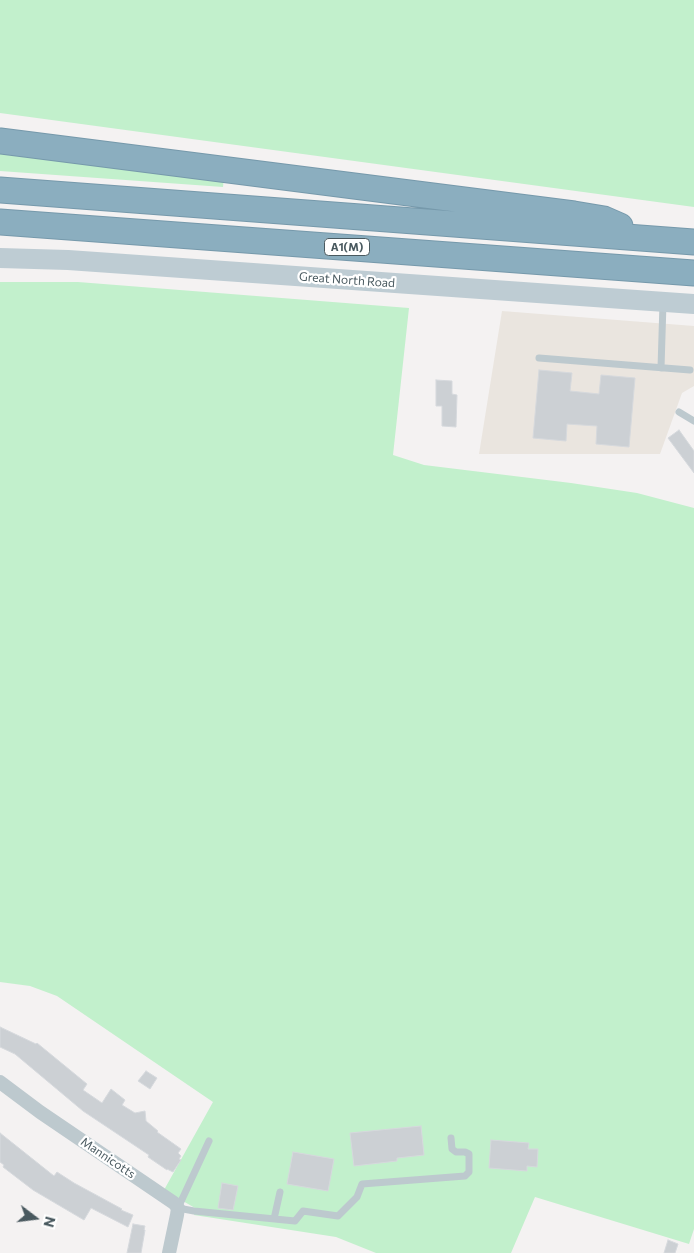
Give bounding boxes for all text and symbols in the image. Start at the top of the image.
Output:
road number: A1(M) [324,238,370,256]
street label: Great North Road [298,269,396,291]
street label: Mannicotts [78,1134,138,1182]
north arrow [10,1193,60,1243]
text: N [40,1215,60,1229]

